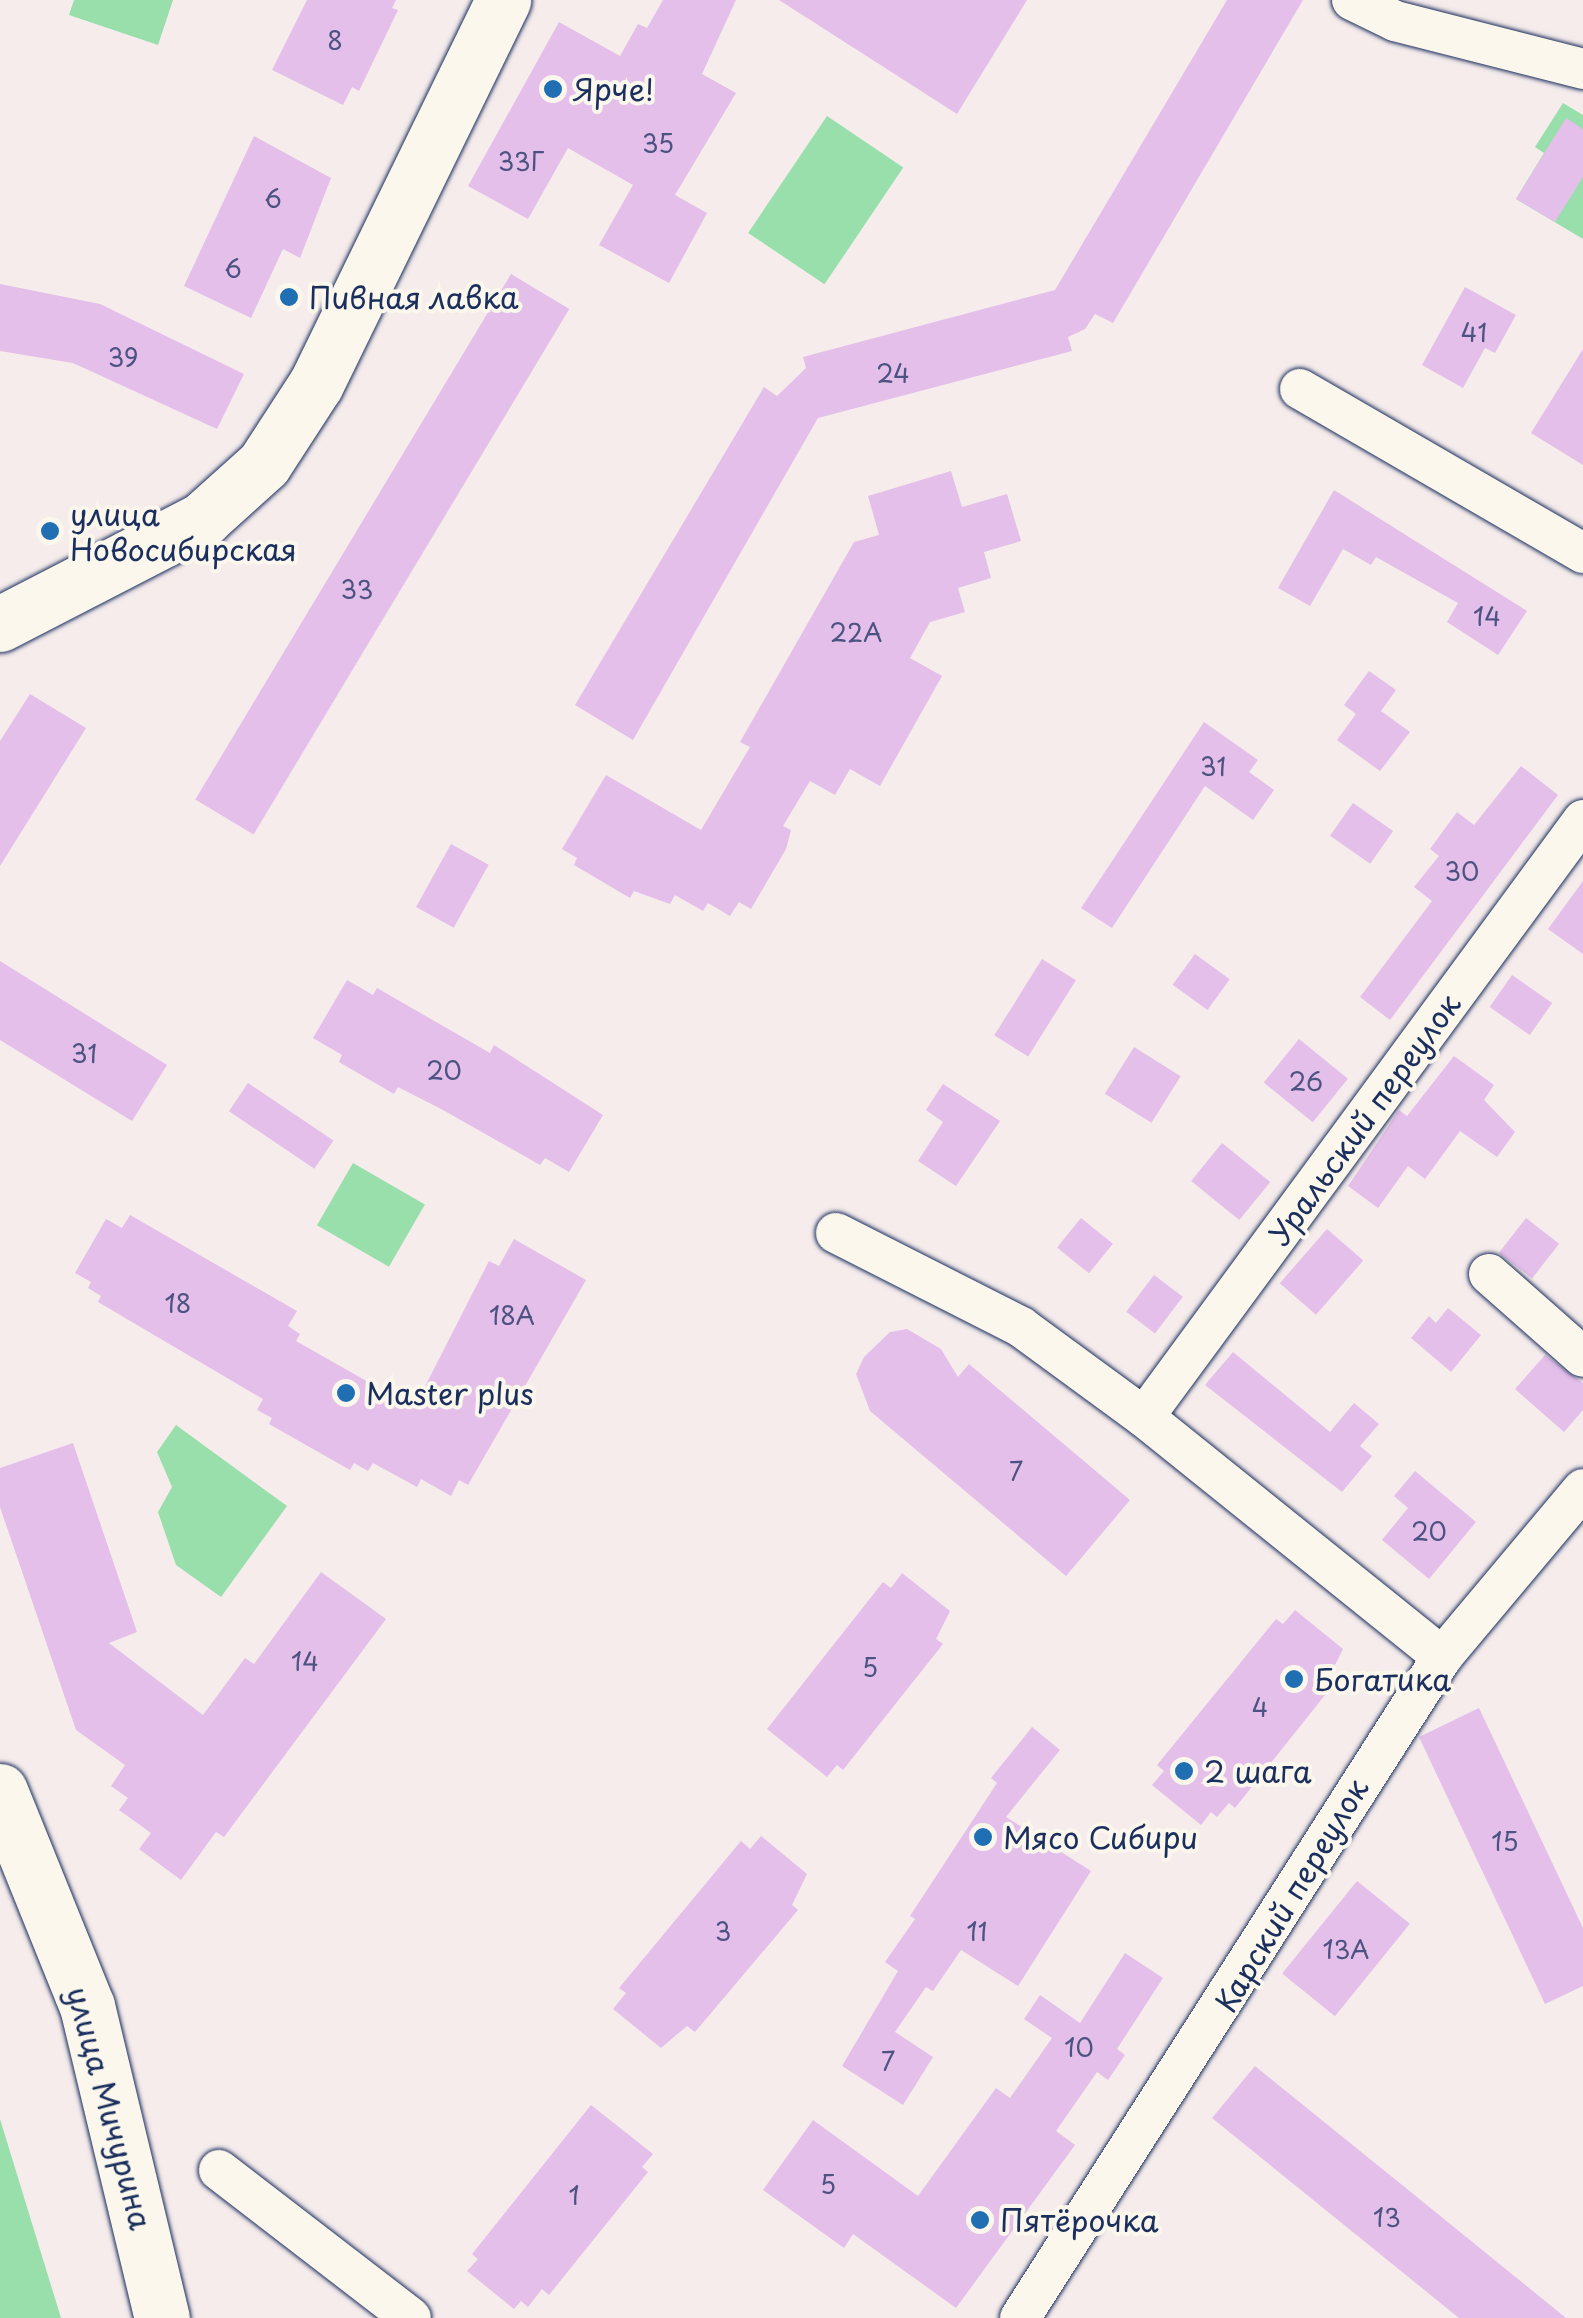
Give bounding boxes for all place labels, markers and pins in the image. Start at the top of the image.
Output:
place label: Ярче! [573,71,654,107]
marker: Ярче! [542,78,564,100]
place label: Пивная лавка [309,279,519,315]
marker: Пивная лавка [278,286,300,308]
place label: улица Новосибирская [70,496,297,566]
marker: улица Новосибирская [39,520,61,542]
place label: Master plus [366,1375,536,1411]
marker: Master plus [335,1382,357,1404]
place label: Богатика [1314,1661,1451,1697]
marker: Богатика [1283,1668,1305,1690]
place label: 2 шага [1204,1753,1312,1789]
marker: 2 шага [1173,1760,1195,1782]
place label: Мясо Сибири [1003,1819,1200,1855]
marker: Мясо Сибири [972,1826,994,1848]
place label: Пятёрочка [1000,2202,1159,2238]
marker: Пятёрочка [969,2209,991,2231]

